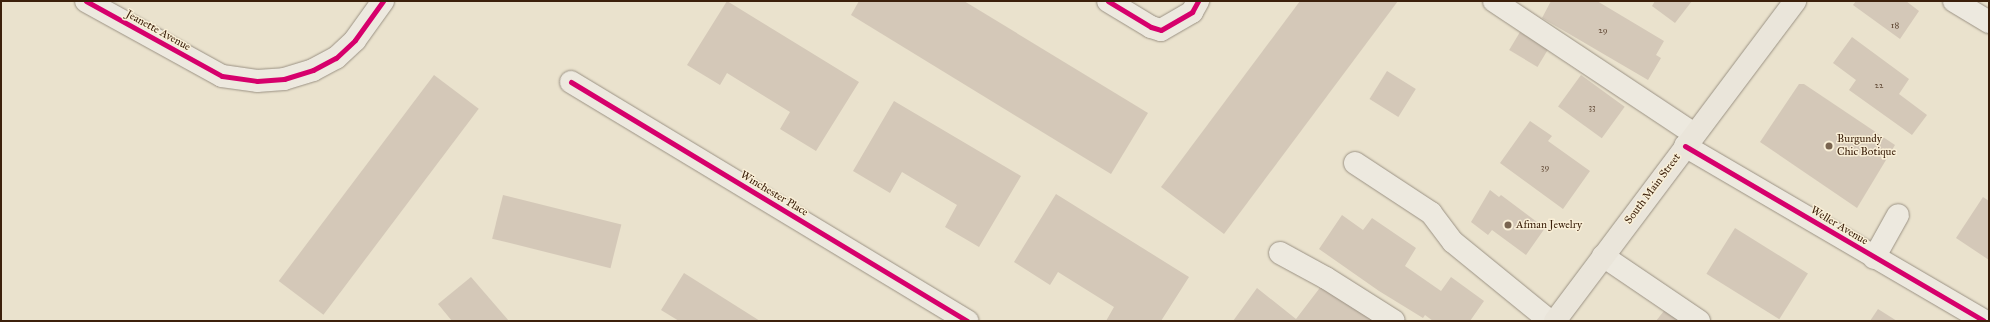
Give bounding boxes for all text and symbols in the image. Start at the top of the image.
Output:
street label: Jeanette Avenue [123,8,193,54]
house number: 18 [1891,20,1899,30]
house number: 29 [1598,25,1608,35]
house number: 22 [1875,80,1883,90]
house number: 33 [1588,102,1596,112]
place label: Burgundy Chic Botique [1837,133,1896,159]
marker: Burgundy Chic Botique [1824,141,1834,151]
street label: South Main Street [1622,151,1684,227]
house number: 39 [1541,162,1549,172]
street label: Winchester Place [738,169,810,219]
street label: Weller Avenue [1808,204,1870,248]
place label: Afman Jewelry [1516,218,1582,232]
marker: Afman Jewelry [1503,220,1513,230]

